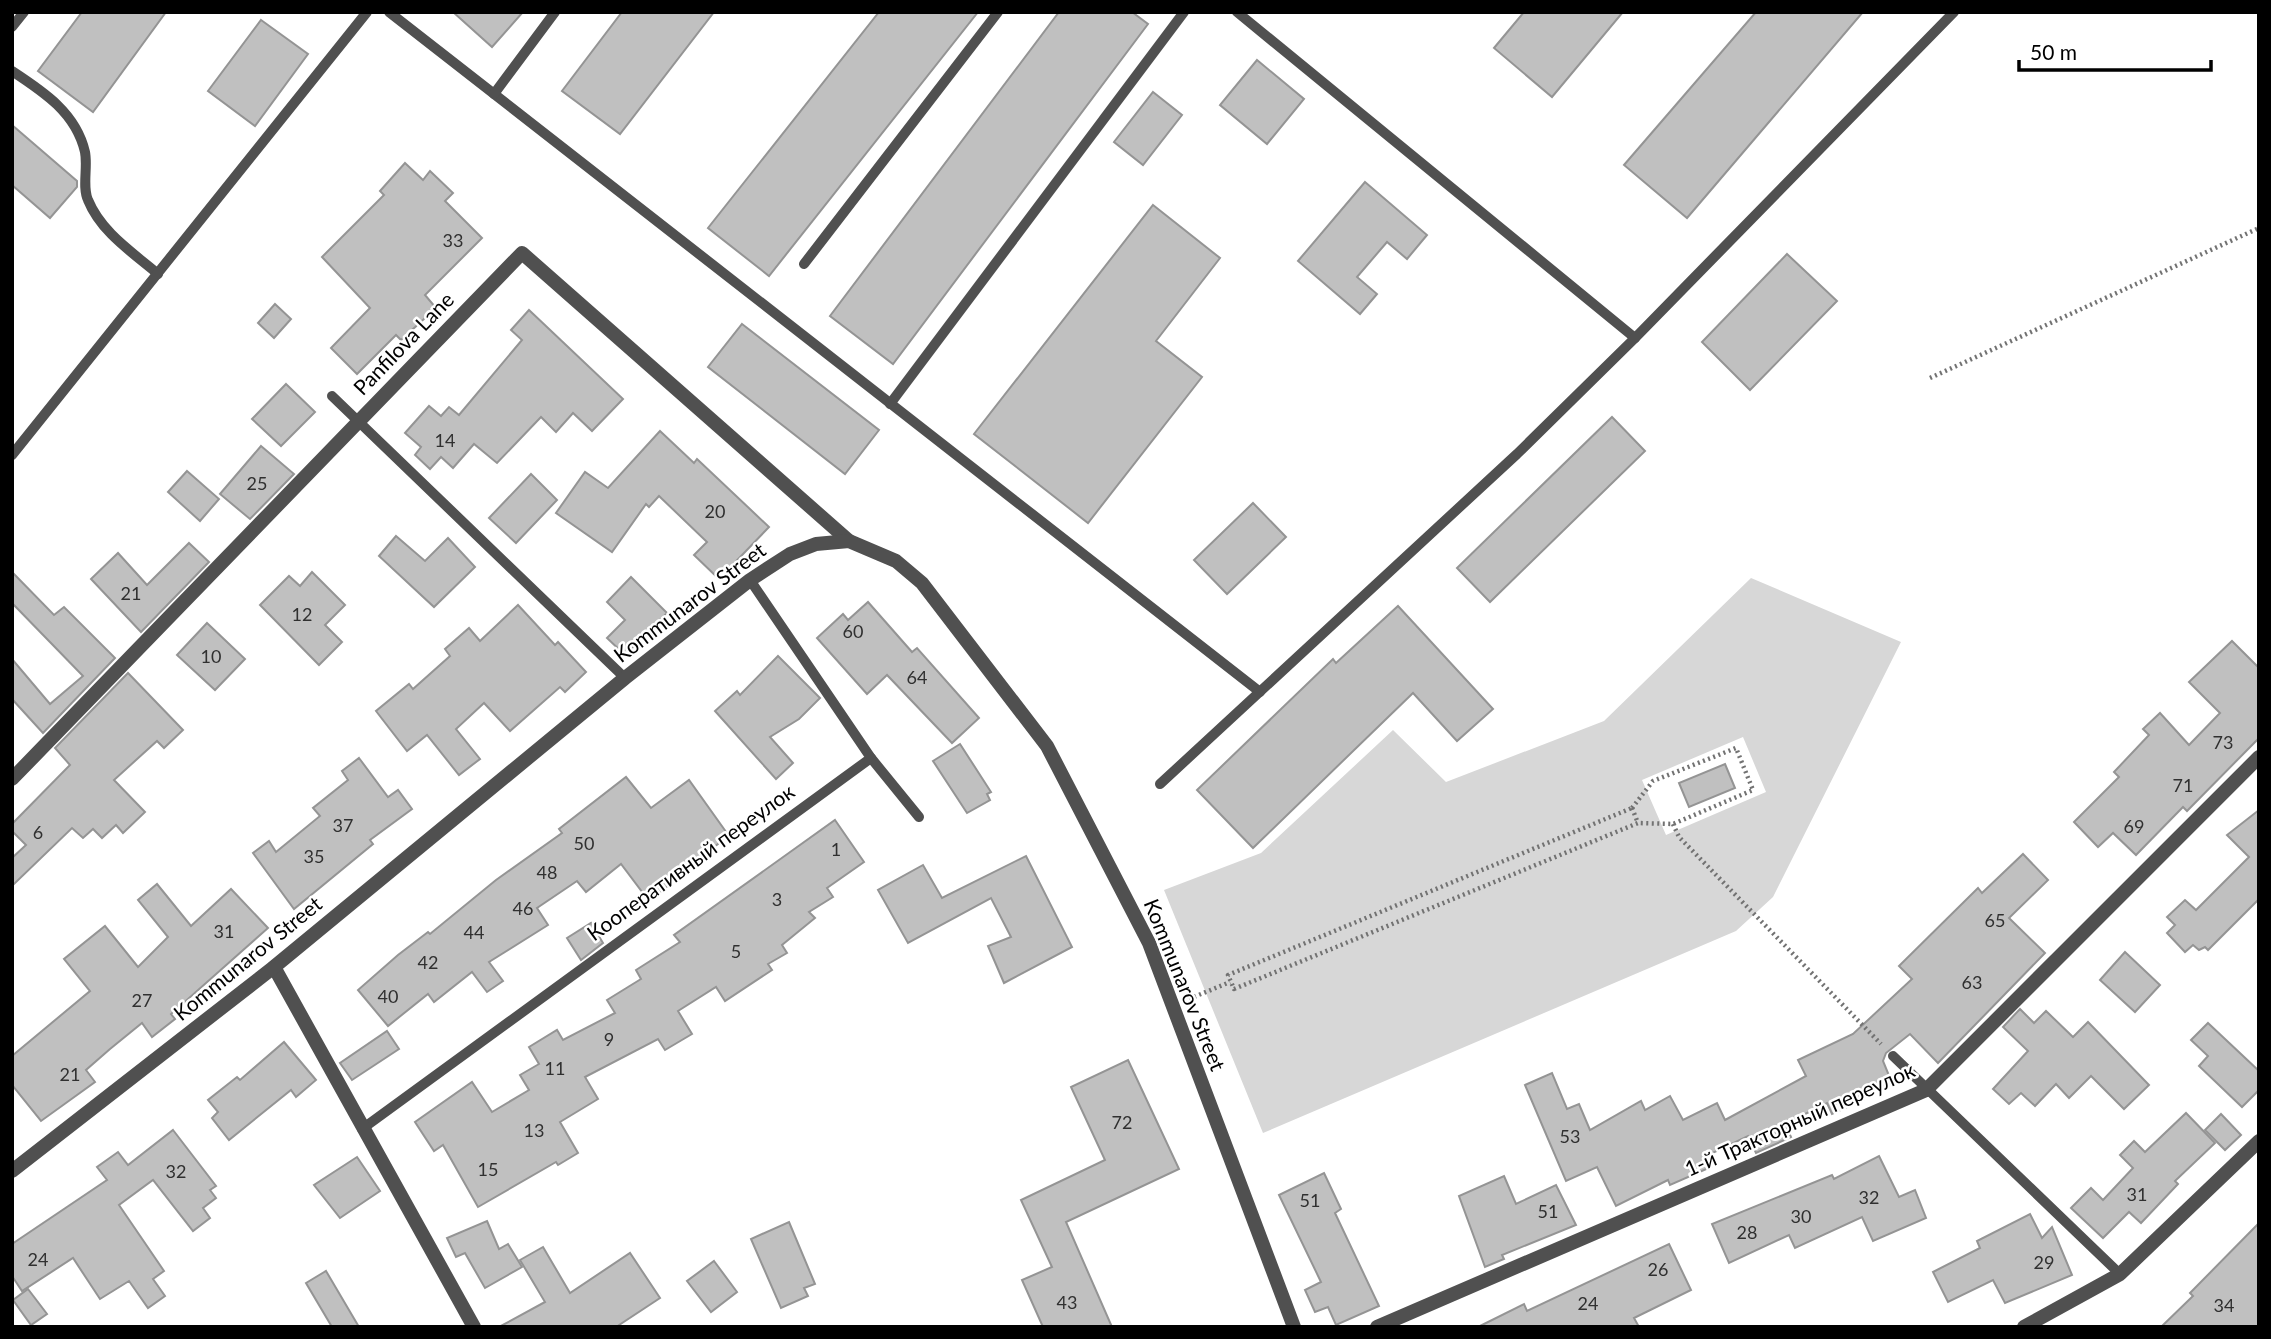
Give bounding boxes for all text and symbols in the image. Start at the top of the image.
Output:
scale bar [2019,28,2212,72]
text: 50 m [2030,39,2077,64]
house number: 33 [443,229,463,251]
street label: Panfilova Lane [348,286,458,400]
house number: 14 [435,429,455,451]
house number: 25 [247,472,267,494]
house number: 20 [705,500,725,522]
street label: Kommunarov Street [608,536,770,667]
house number: 21 [121,582,141,604]
house number: 12 [292,603,312,625]
house number: 60 [843,620,863,642]
house number: 10 [201,645,221,667]
house number: 64 [907,666,927,688]
house number: 73 [2213,731,2233,753]
house number: 71 [2173,774,2193,796]
street label: Кооперативный переулок [582,778,799,945]
house number: 37 [333,814,353,836]
house number: 69 [2124,815,2144,837]
house number: 6 [33,821,43,843]
house number: 50 [574,832,594,854]
house number: 1 [831,838,841,860]
house number: 35 [304,845,324,867]
house number: 48 [537,861,557,883]
house number: 3 [772,888,782,910]
street label: Kommunarov Street [168,890,326,1025]
street label: Kommunarov Street [1139,895,1231,1075]
house number: 46 [513,897,533,919]
house number: 65 [1985,909,2005,931]
house number: 31 [214,920,234,942]
house number: 44 [464,921,484,943]
house number: 5 [731,940,741,962]
house number: 42 [418,951,438,973]
house number: 63 [1962,971,1982,993]
house number: 40 [378,985,398,1007]
house number: 27 [132,989,152,1011]
house number: 9 [604,1028,614,1050]
street label: 1-й Тракторный переулок [1680,1056,1918,1181]
house number: 11 [545,1057,565,1079]
house number: 21 [60,1063,80,1085]
house number: 72 [1112,1111,1132,1133]
house number: 13 [524,1119,544,1141]
house number: 53 [1560,1125,1580,1147]
house number: 15 [478,1158,498,1180]
house number: 32 [166,1160,186,1182]
house number: 31 [2127,1183,2147,1205]
house number: 32 [1859,1186,1879,1208]
house number: 51 [1300,1189,1320,1211]
house number: 51 [1538,1200,1558,1222]
house number: 30 [1791,1205,1811,1227]
house number: 28 [1737,1221,1757,1243]
house number: 24 [28,1248,48,1270]
house number: 29 [2034,1251,2054,1273]
house number: 26 [1648,1258,1668,1280]
house number: 43 [1057,1291,1077,1313]
house number: 24 [1578,1292,1598,1314]
house number: 34 [2214,1294,2234,1316]

